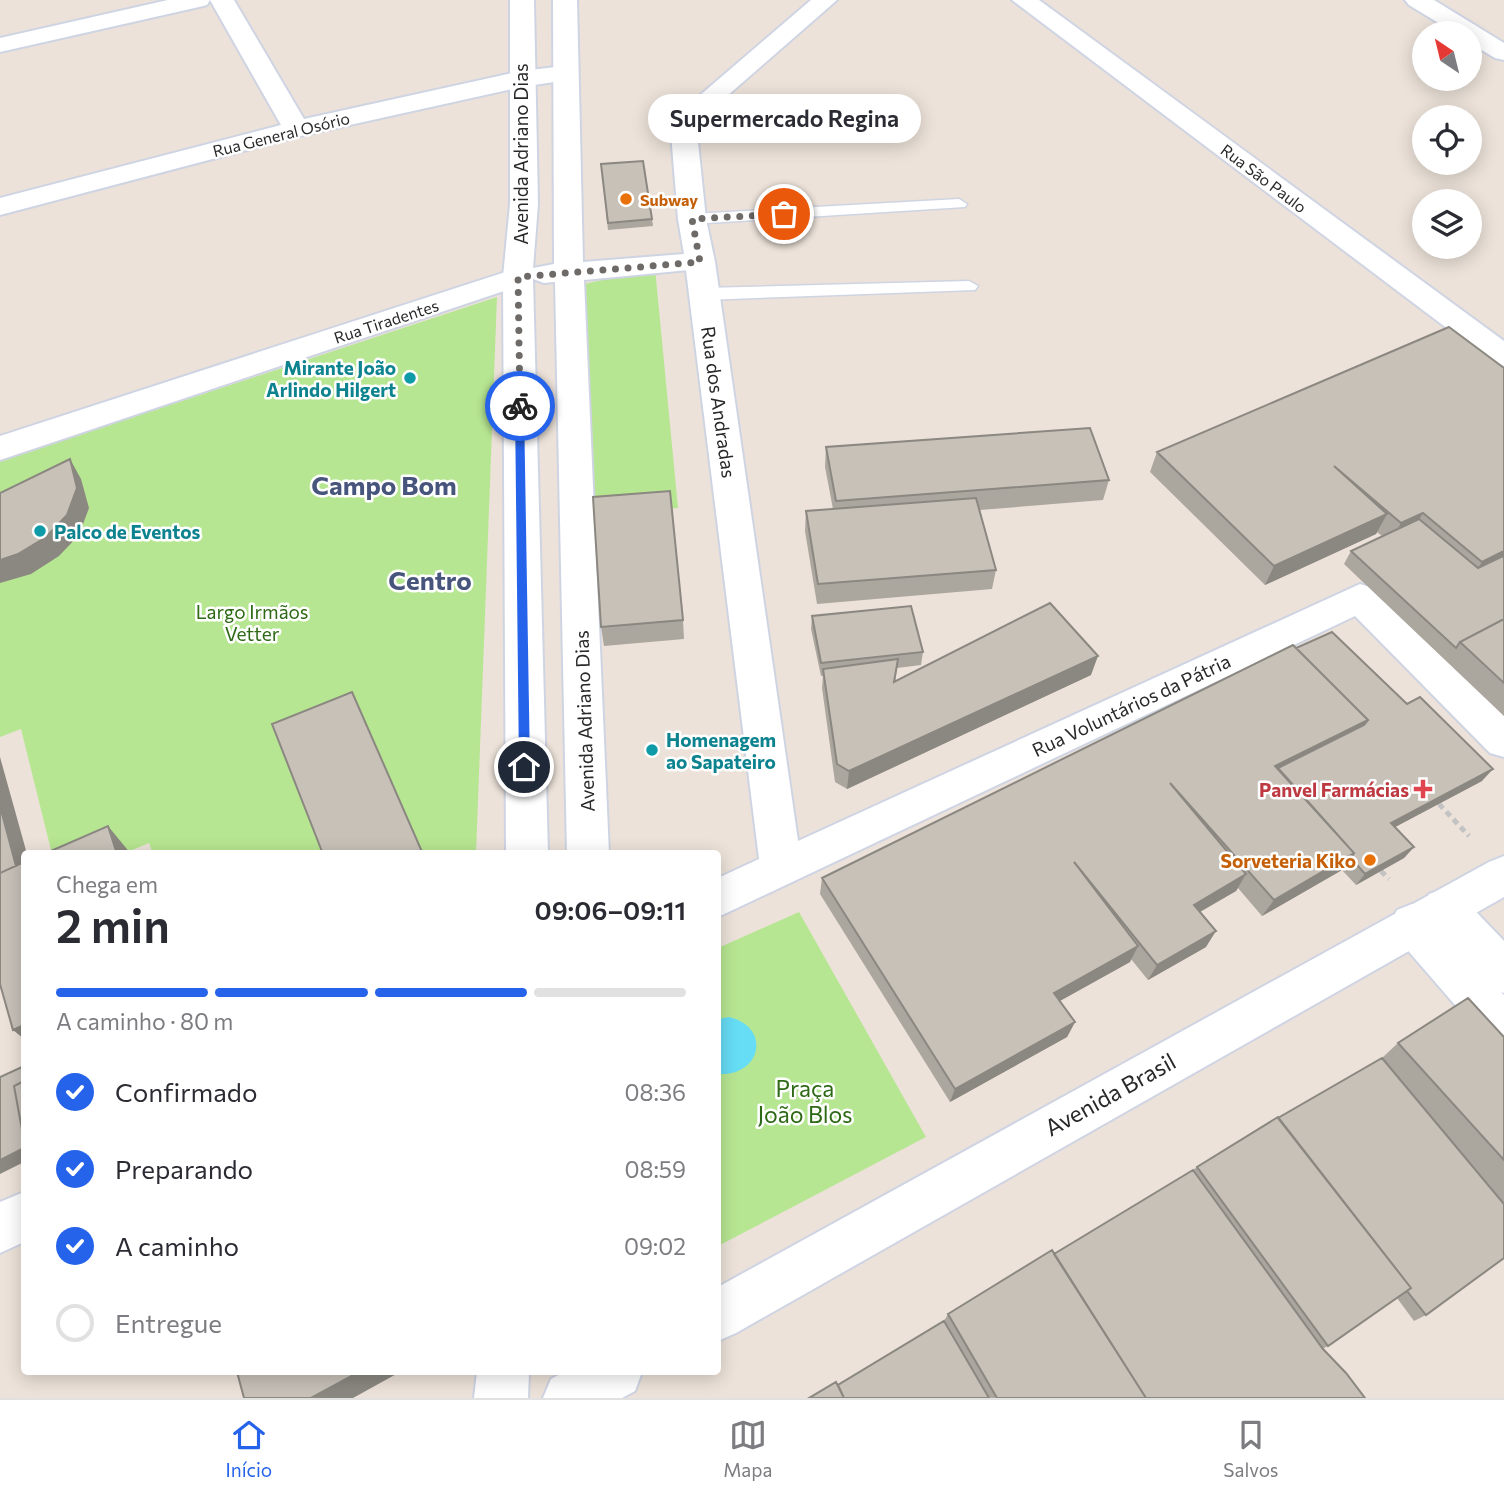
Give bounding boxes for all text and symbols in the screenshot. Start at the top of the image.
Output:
north arrow [1412,21,1482,91]
map controls [1412,21,1482,259]
street label: Avenida Adriano Dias [509,63,532,245]
callout: Supermercado Regina [648,95,920,144]
text: Supermercado Regina [670,104,899,132]
button: locate [1412,105,1482,175]
street label: Rua General Osório [211,108,351,160]
street label: Rua São Paulo [1217,140,1311,216]
pin [754,184,814,244]
button: layers [1412,189,1482,259]
place label: Subway [640,190,698,209]
marker: Subway [618,191,634,207]
icon: bag [765,195,803,233]
street label: Rua Tiradentes [331,295,441,347]
street label: Rua dos Andradas [697,325,741,479]
place label: Mirante João Arlindo Hilgert [266,356,396,401]
marker: Mirante João Arlindo Hilgert [402,370,418,386]
courier [485,371,555,441]
icon: bike [501,387,539,425]
district label: Campo Bom [311,469,457,500]
place label: Palco de Eventos [54,520,200,543]
marker: Palco de Eventos [32,523,48,539]
district label: Centro [388,564,472,595]
park label: Largo Irmãos Vetter [196,600,308,645]
street label: Avenida Adriano Dias [569,630,599,812]
street label: Rua Voluntários da Pátria [1028,649,1234,761]
place label: Homenagem ao Sapateiro [666,728,776,773]
pin [494,737,554,797]
marker: Homenagem ao Sapateiro [644,742,660,758]
icon: home [505,748,543,786]
place label: Panvel Farmácias [1259,778,1409,801]
marker: Panvel Farmácias [1415,781,1431,797]
place label: Sorveteria Kiko [1221,849,1356,872]
marker: Sorveteria Kiko [1362,852,1378,868]
text: Chega em [56,870,158,898]
text: 09:06–09:11 [535,894,686,925]
text: 2 min [56,896,170,952]
text: A caminho · 80 m [56,1007,233,1035]
street label: Avenida Brasil [1040,1047,1180,1141]
icon: check [56,1073,94,1111]
park label: Praça João Blos [757,1074,853,1128]
text: Confirmado [115,1076,257,1107]
text: 08:36 [625,1078,686,1106]
icon: check [56,1150,94,1188]
text: Preparando [115,1153,253,1184]
text: 08:59 [624,1155,686,1183]
icon: check [56,1227,94,1265]
text: A caminho [115,1230,239,1261]
text: 09:02 [624,1232,686,1260]
text: Entregue [115,1307,222,1338]
tab: Início [226,1416,272,1481]
tab: Mapa [723,1416,772,1481]
tab: Salvos [1223,1416,1278,1481]

